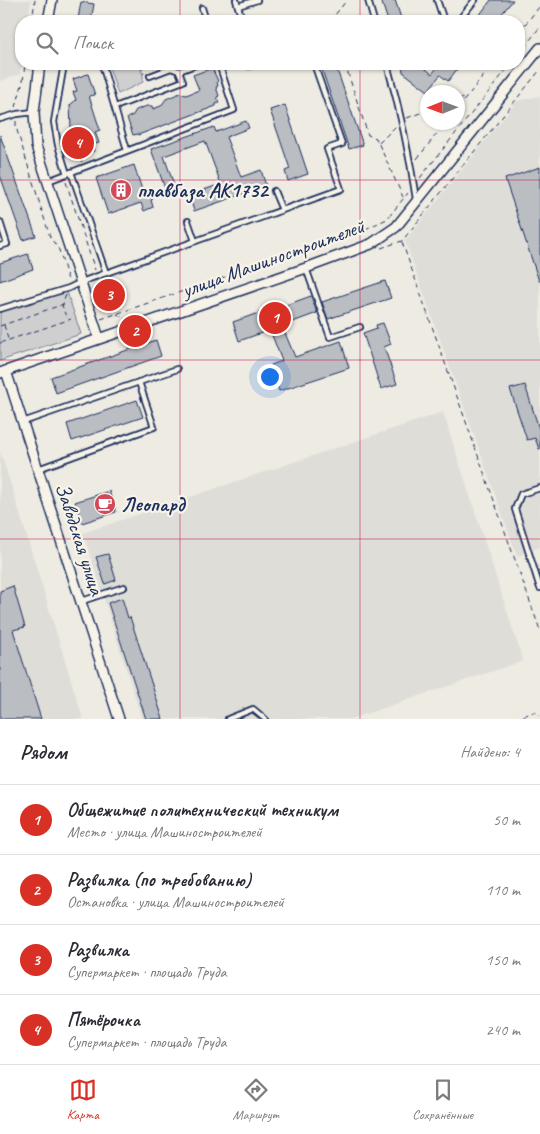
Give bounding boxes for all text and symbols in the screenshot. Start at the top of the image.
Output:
search box [15,15,525,70]
icon: search [33,29,61,57]
text: Поиск [73,31,113,55]
north arrow [420,85,465,130]
pin: 4 [62,124,94,162]
place label: плавбаза АК1732 [137,177,270,204]
building icon: плавбаза АК1732 [109,178,133,202]
street label: улица Машиностроителей [176,213,369,304]
pin: 3 [93,276,125,314]
pin: 1 [259,299,291,337]
pin: 2 [119,312,151,350]
your location [257,364,283,390]
street label: Заводская улица [50,480,111,600]
place label: Леопард [121,491,187,517]
cafe icon: Леопард [93,492,117,516]
text: Рядом [20,739,67,765]
text: Найдено: 4 [460,742,520,762]
text: Общежитие политехнический техникум [67,798,338,822]
text: 1 [32,810,40,830]
text: 50 m [493,810,520,830]
text: Место · улица Машиностроителей [67,822,262,842]
text: Развилка (по требованию) [67,868,251,892]
text: 2 [32,880,40,900]
text: 110 m [486,880,520,900]
text: Остановка · улица Машиностроителей [67,892,284,912]
text: Развилка [67,938,129,962]
text: 3 [32,950,40,970]
text: 150 m [486,950,520,970]
text: Супермаркет · площадь Труда [67,962,226,982]
text: Пятёрочка [67,1008,140,1032]
text: 4 [32,1020,40,1040]
text: 240 m [486,1020,520,1040]
text: Супермаркет · площадь Труда [67,1032,226,1052]
tab: Карта [67,1076,99,1123]
tab: Маршрут [233,1076,279,1123]
tab: Сохранённые [412,1076,473,1123]

